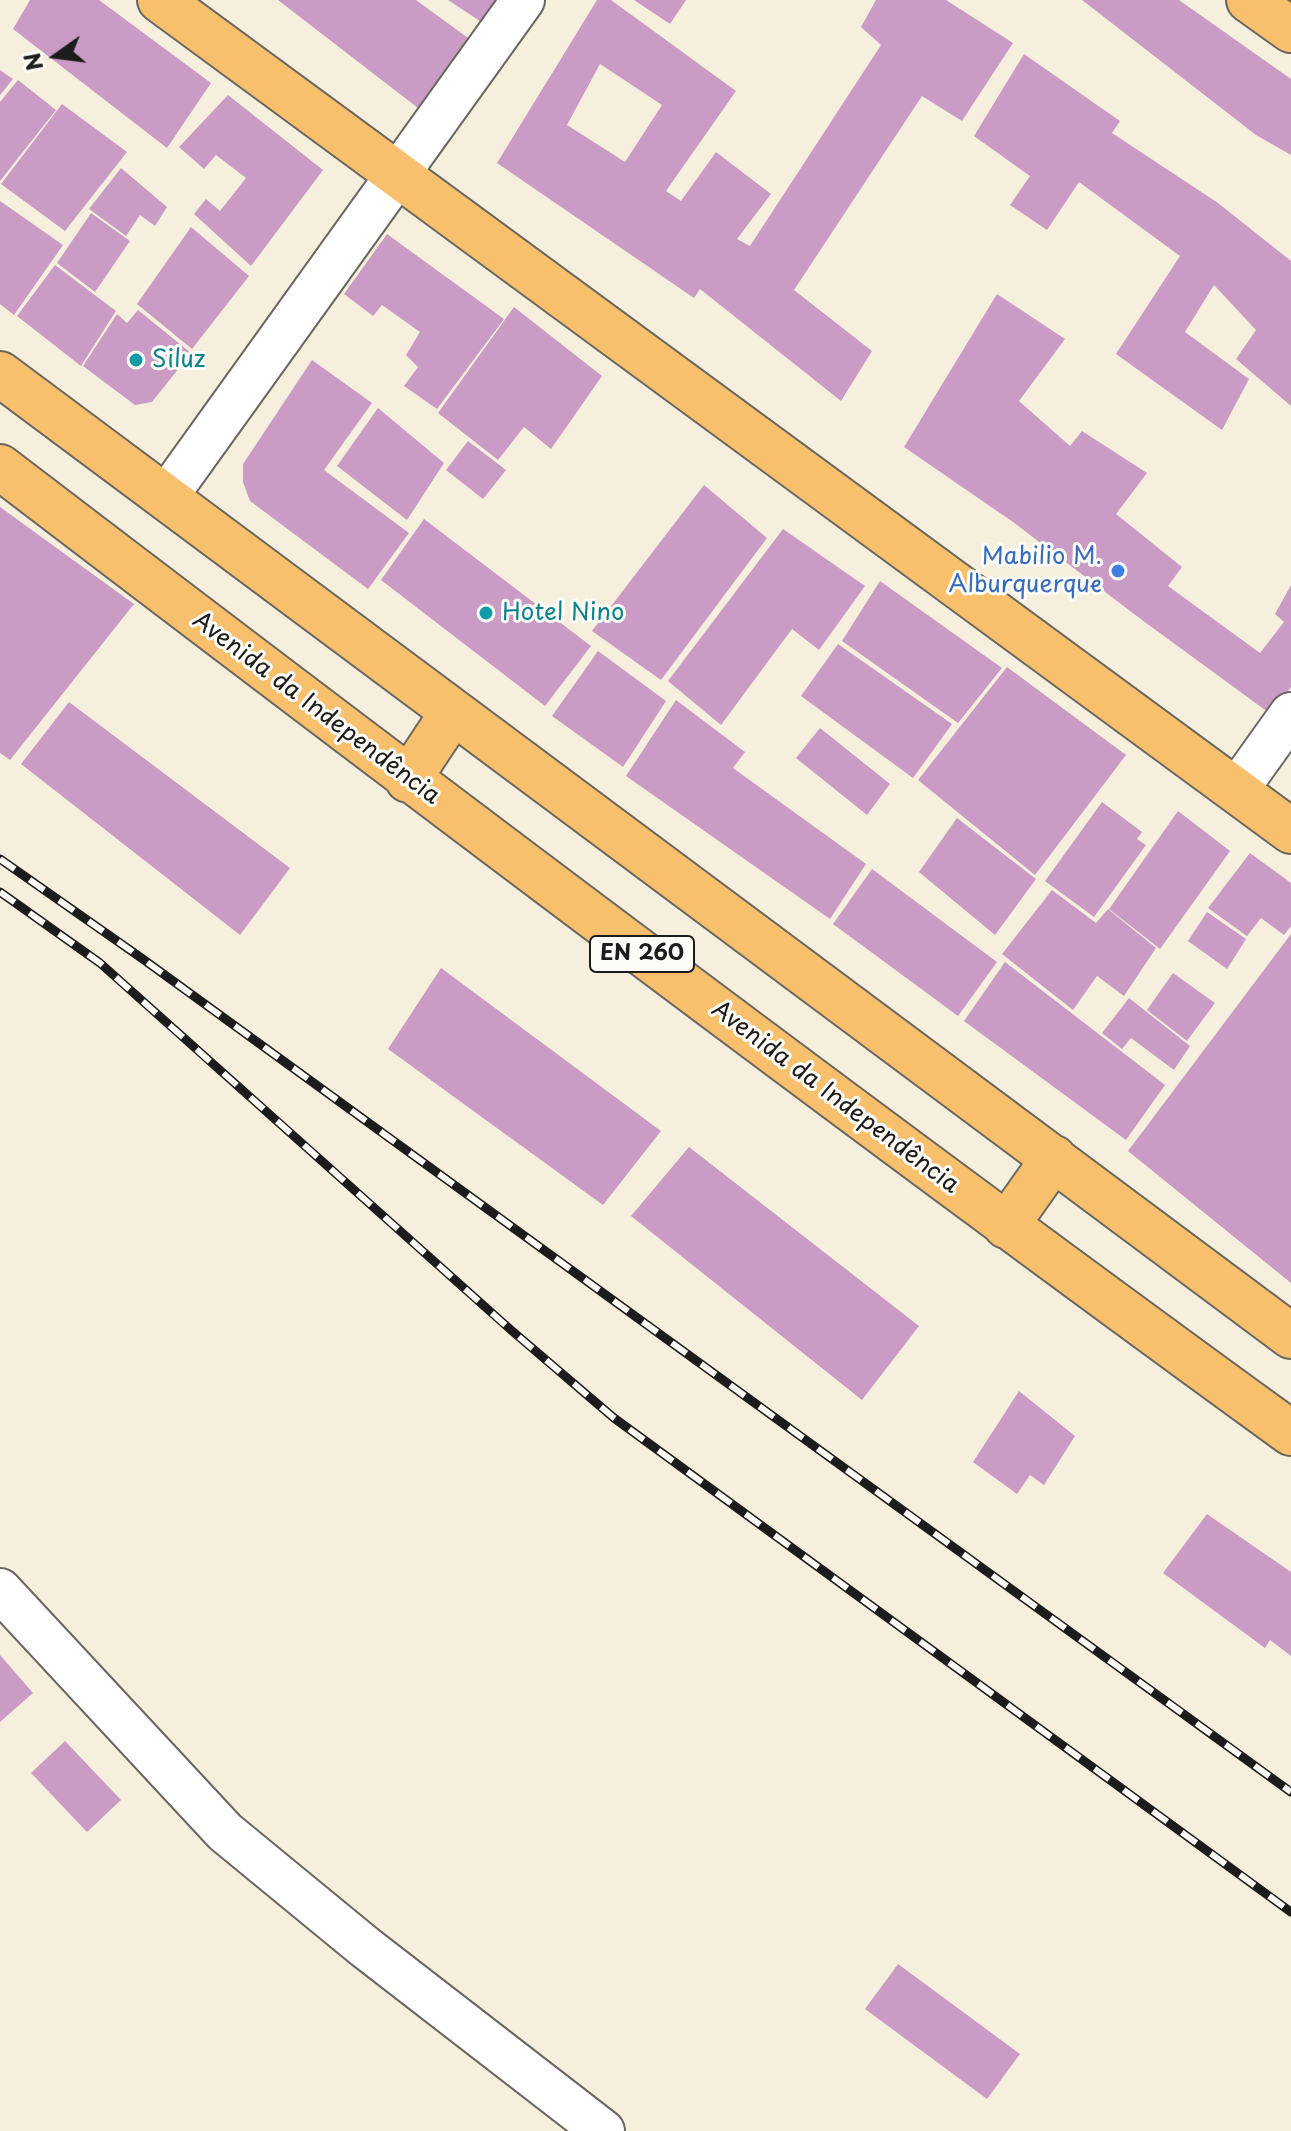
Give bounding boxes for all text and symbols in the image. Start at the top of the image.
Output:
north arrow [16,16,96,96]
text: N [14,49,50,74]
place label: Siluz [152,346,205,374]
marker: Siluz [127,351,145,369]
place label: Mabilio M. Alburquerque [948,543,1102,599]
marker: Mabilio M. Alburquerque [1109,562,1127,580]
place label: Hotel Nino [502,599,624,627]
marker: Hotel Nino [477,604,495,622]
street label: Avenida da Independência [187,607,445,811]
road number: EN 260 [590,936,694,972]
street label: Avenida da Independência [706,996,964,1200]

